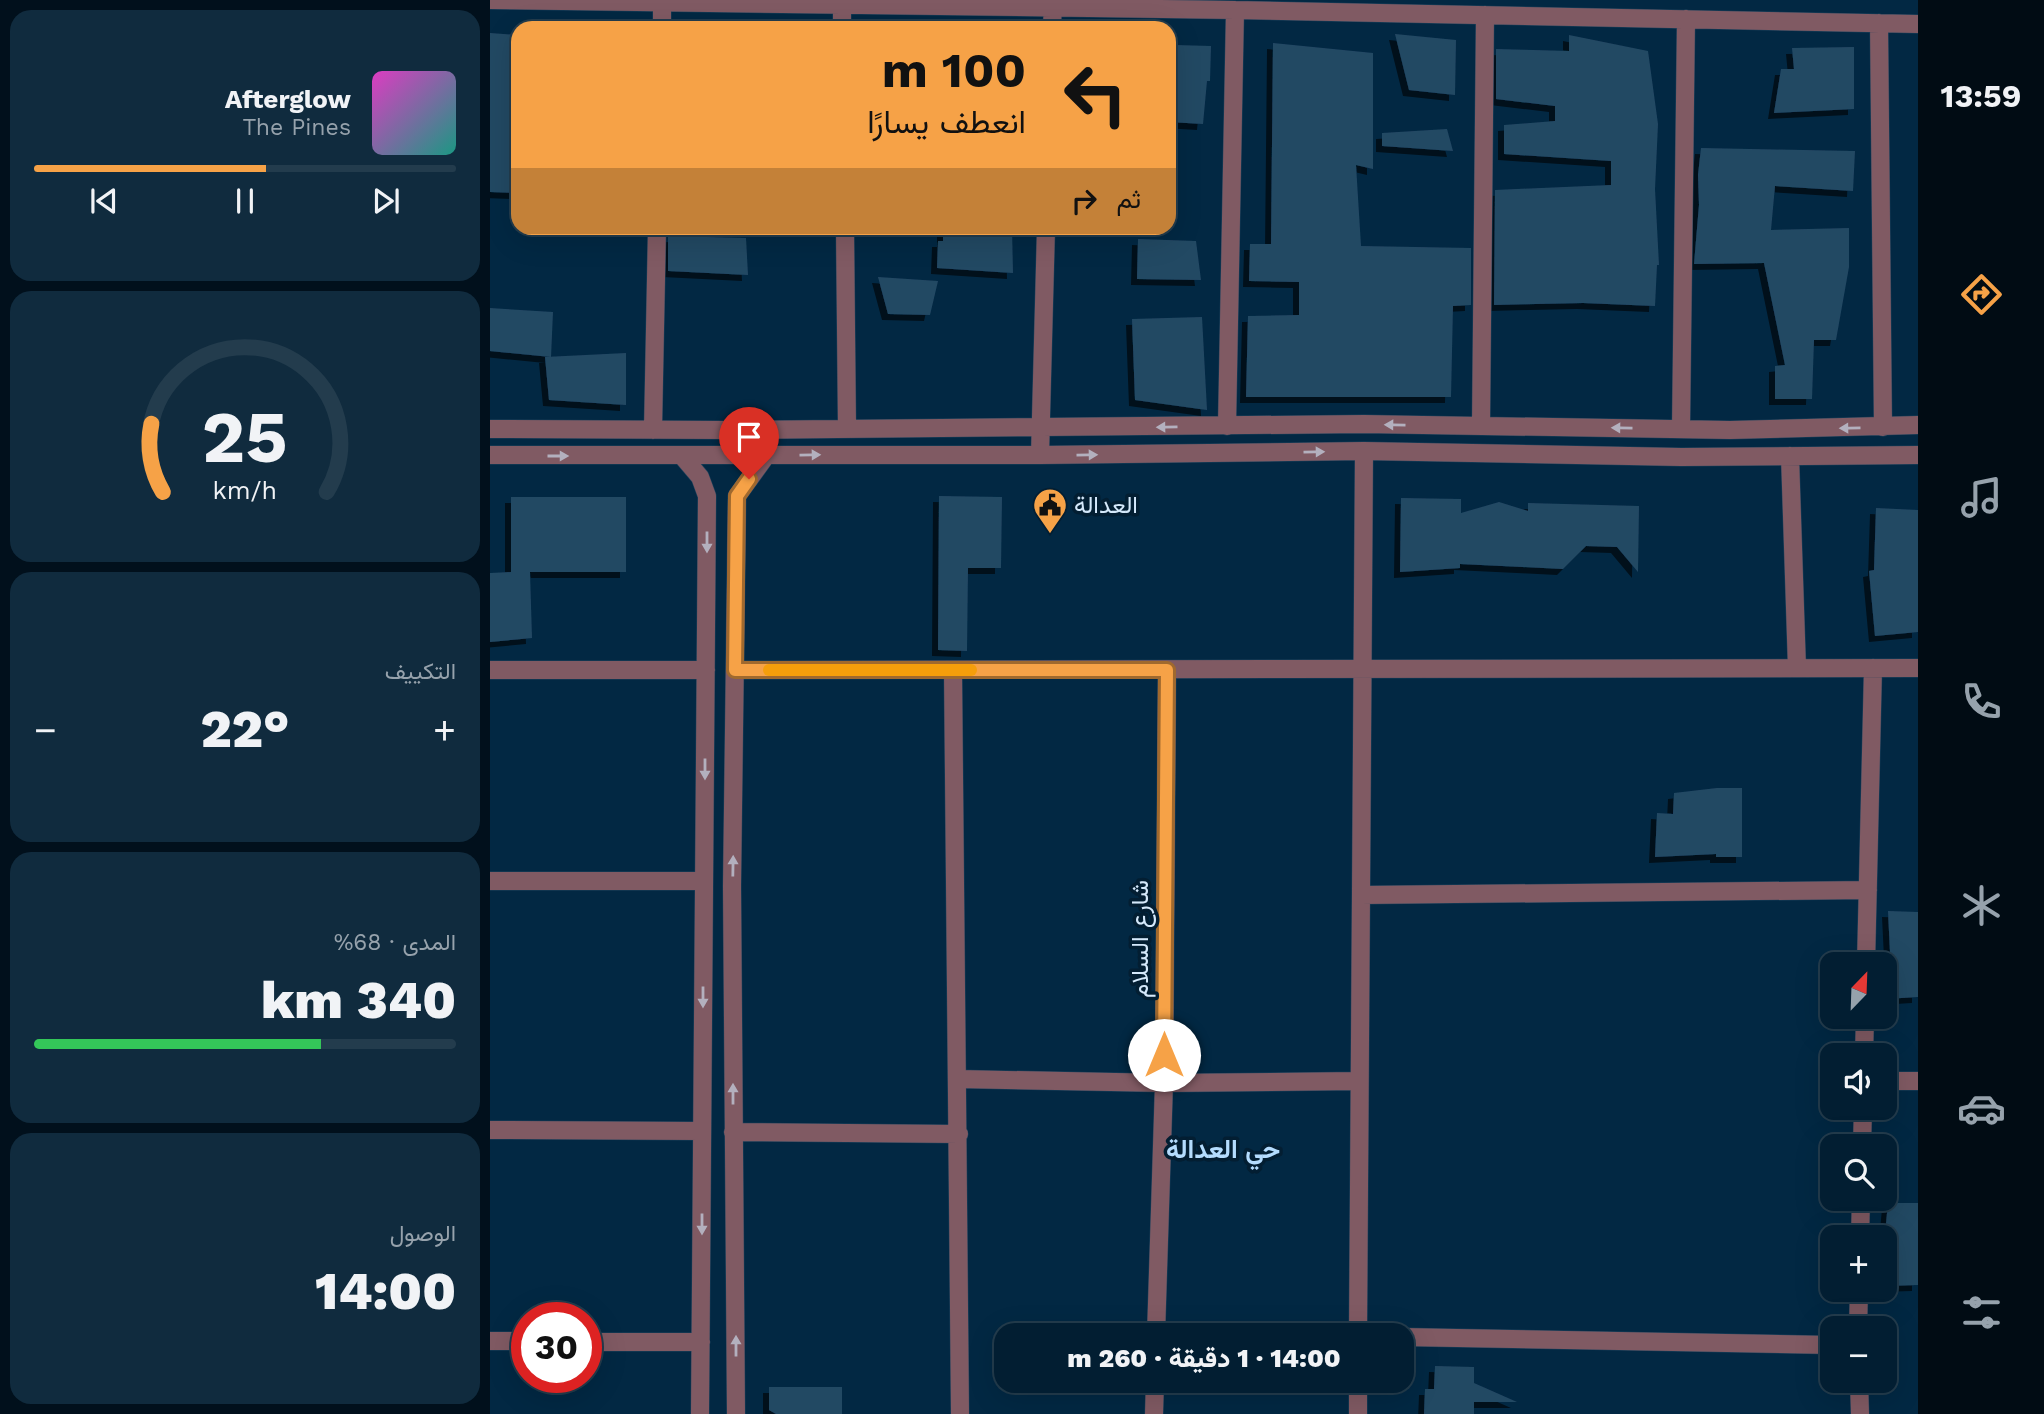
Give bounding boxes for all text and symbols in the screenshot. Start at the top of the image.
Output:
text: 100 m [882,41,1026,99]
icon: left [1050,49,1141,140]
text: 13:59 [1941,77,2021,115]
text: Afterglow [225,84,351,114]
text: انعطف يسارًا [867,103,1026,141]
text: The Pines [242,114,351,141]
icon: previous [85,182,123,220]
icon: pause [226,182,264,220]
icon: next [367,182,405,220]
icon: right [1065,182,1103,220]
text: ثم [1117,184,1141,214]
icon: directions [1957,270,2006,319]
text: 25 [202,395,288,481]
pin [719,407,779,479]
icon: arrive [730,418,768,456]
one-way arrow [1384,419,1406,430]
one-way arrow [1156,421,1178,432]
one-way arrow [1839,422,1861,434]
one-way arrow [1611,423,1633,434]
one-way arrow [1303,446,1325,458]
one-way arrow [1076,449,1098,461]
one-way arrow [547,450,569,462]
one-way arrow [799,450,821,461]
icon: music [1957,473,2006,522]
text: km/h [213,476,277,505]
public building icon: العدالة [1031,486,1069,535]
place label: العدالة [1074,491,1138,519]
one-way arrow [701,531,712,553]
text: التكييف [385,658,456,685]
icon: phone [1957,677,2006,726]
text: 22° [201,699,289,760]
text: − [34,708,57,752]
text: + [433,708,456,752]
one-way arrow [699,759,711,781]
one-way arrow [727,855,739,877]
street label: شارع السلام [1126,880,1156,998]
icon: climate [1957,881,2006,930]
text: المدى · 68% [334,929,456,956]
north arrow [1820,952,1897,1029]
map controls [1820,952,1897,1393]
text: 340 km [261,970,456,1031]
one-way arrow [697,986,709,1008]
position arrow [1127,1018,1201,1092]
button: sound [1820,1043,1897,1120]
one-way arrow [727,1083,739,1105]
icon: car [1957,1084,2006,1133]
district label: حي العدالة [1166,1134,1280,1171]
button: search [1820,1134,1897,1211]
one-way arrow [696,1214,708,1236]
text: الوصول [390,1220,456,1247]
button: + [1820,1225,1897,1302]
text: 14:00 [315,1261,456,1322]
icon: filters [1957,1288,2006,1337]
speed limit sign: 30 [511,1302,602,1393]
button: − [1820,1316,1897,1393]
one-way arrow [730,1335,741,1357]
text: 14:00 · 1 دقيقة · 260 m [1067,1343,1341,1373]

